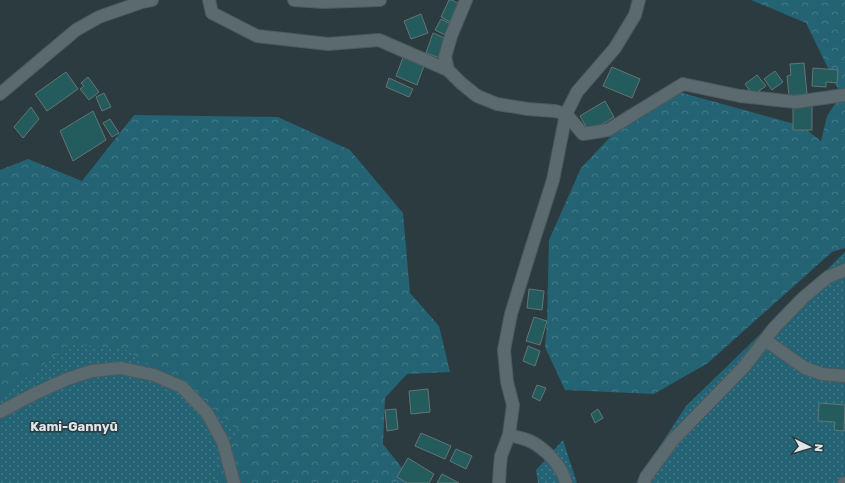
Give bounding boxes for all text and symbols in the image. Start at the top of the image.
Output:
district label: Kami-Gannyū [30,419,118,434]
north arrow [789,427,829,467]
text: N [812,443,825,452]

